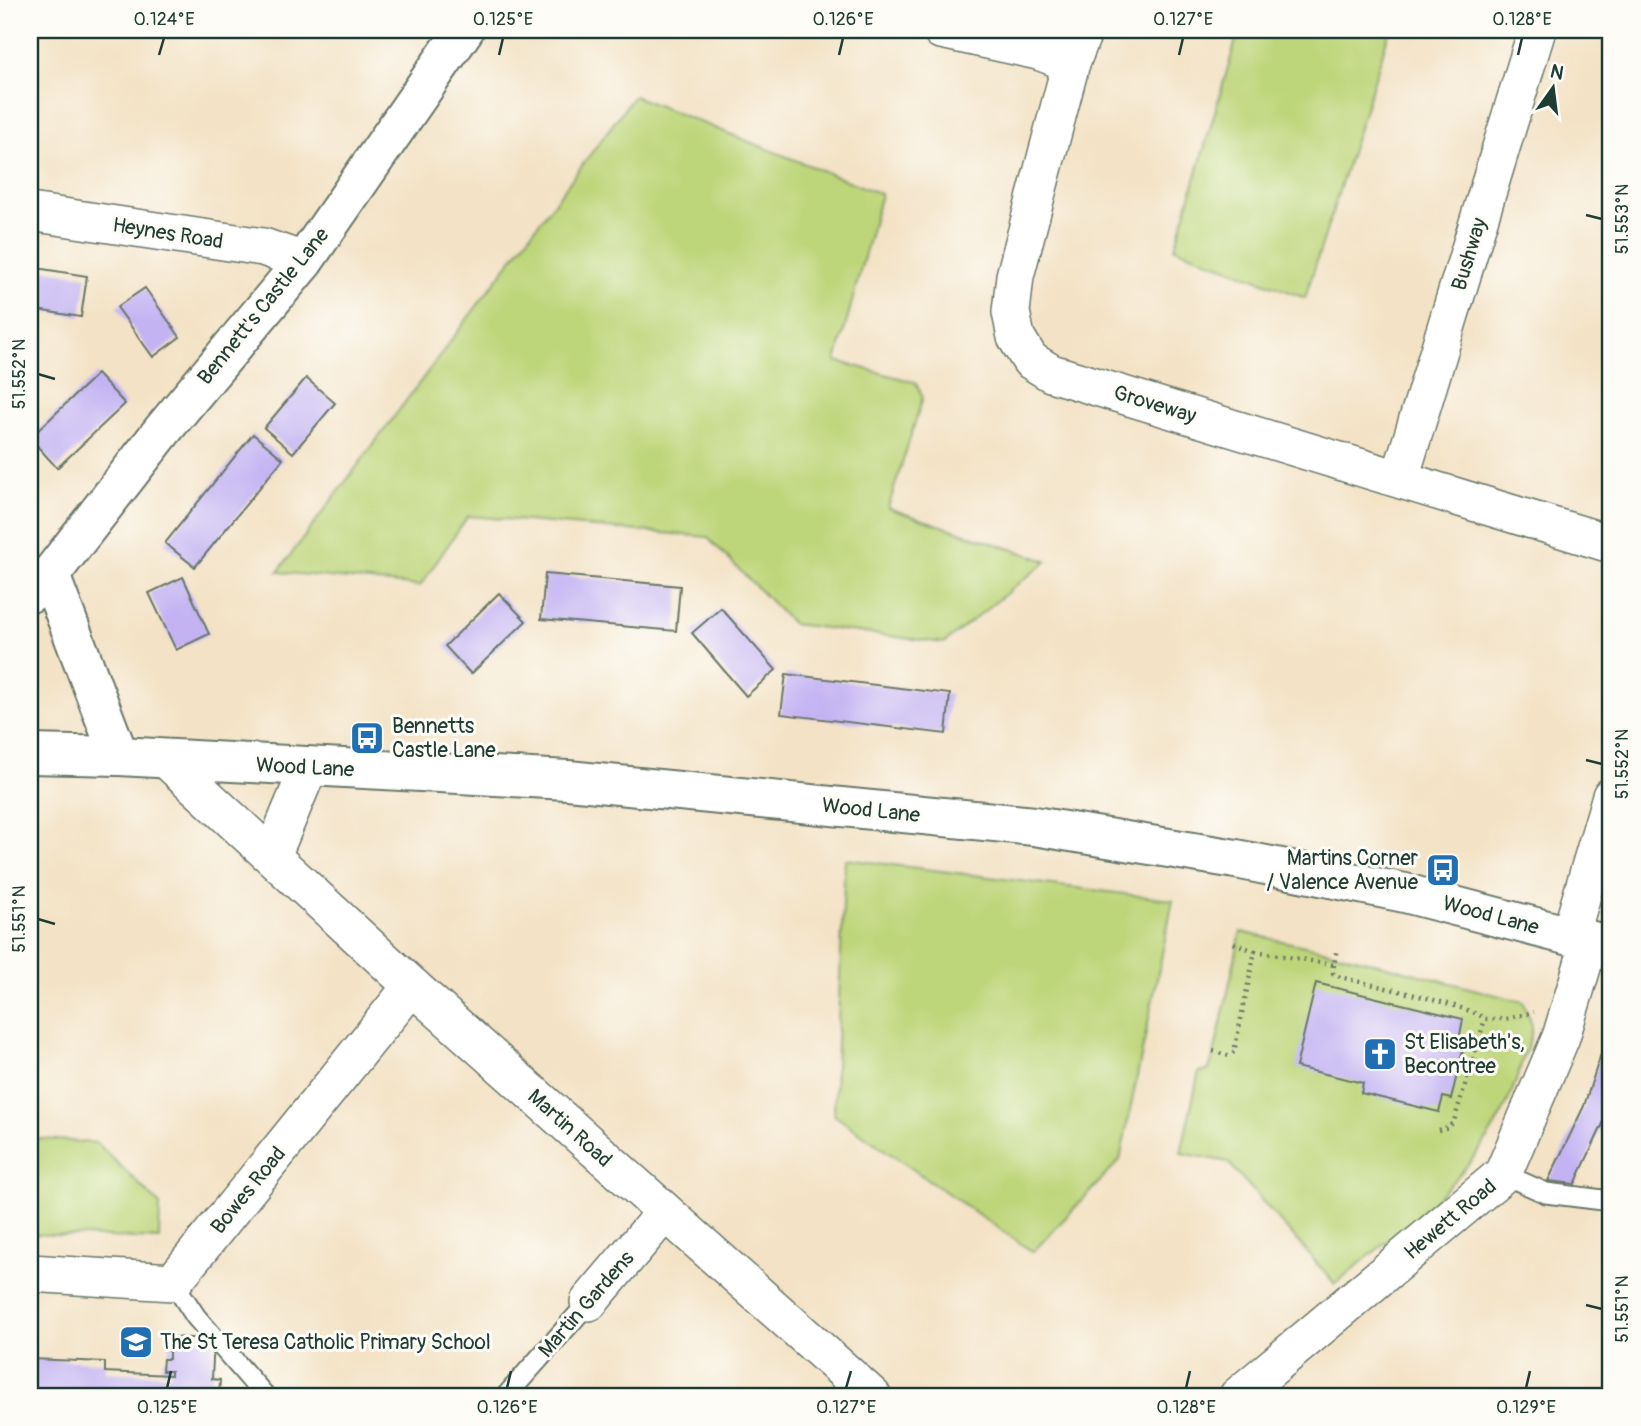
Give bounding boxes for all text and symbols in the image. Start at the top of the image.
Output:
text: 0.124°E [133,8,195,31]
text: 0.125°E [473,8,533,31]
text: 0.126°E [812,8,874,31]
text: 0.127°E [1153,8,1213,31]
text: 0.128°E [1492,8,1552,31]
north arrow [1518,52,1588,122]
text: N [1548,59,1566,86]
text: 51.553°N [1611,184,1634,254]
street label: Heynes Road [111,211,225,256]
street label: Bushway [1446,215,1493,294]
street label: Bennett's Castle Lane [192,222,336,390]
text: 51.552°N [8,339,31,409]
street label: Groveway [1110,379,1199,430]
place label: Bennetts Castle Lane [392,713,496,764]
bus stop icon: Bennetts Castle Lane [348,719,386,757]
text: 51.552°N [1611,729,1634,799]
street label: Wood Lane [255,751,356,784]
street label: Wood Lane [821,792,922,829]
place label: Martins Corner / Valence Avenue [1267,845,1419,896]
bus stop icon: Martins Corner / Valence Avenue [1424,851,1462,889]
text: 51.551°N [8,885,31,953]
street label: Wood Lane [1440,890,1543,941]
place label: St Elisabeth's, Becontree [1404,1029,1525,1080]
church icon: St Elisabeth's, Becontree [1361,1035,1399,1073]
street label: Martin Road [522,1083,617,1173]
street label: Bowes Road [205,1141,292,1240]
street label: Hewett Road [1399,1173,1502,1266]
street label: Martin Gardens [533,1245,641,1363]
text: 51.551°N [1611,1275,1634,1343]
school or university icon: The St Teresa Catholic Primary School [117,1323,155,1361]
place label: The St Teresa Catholic Primary School [160,1329,491,1356]
text: 0.125°E [137,1396,197,1419]
text: 0.126°E [476,1396,538,1419]
text: 0.127°E [816,1396,876,1419]
text: 0.128°E [1156,1396,1216,1419]
text: 0.129°E [1496,1396,1556,1419]

